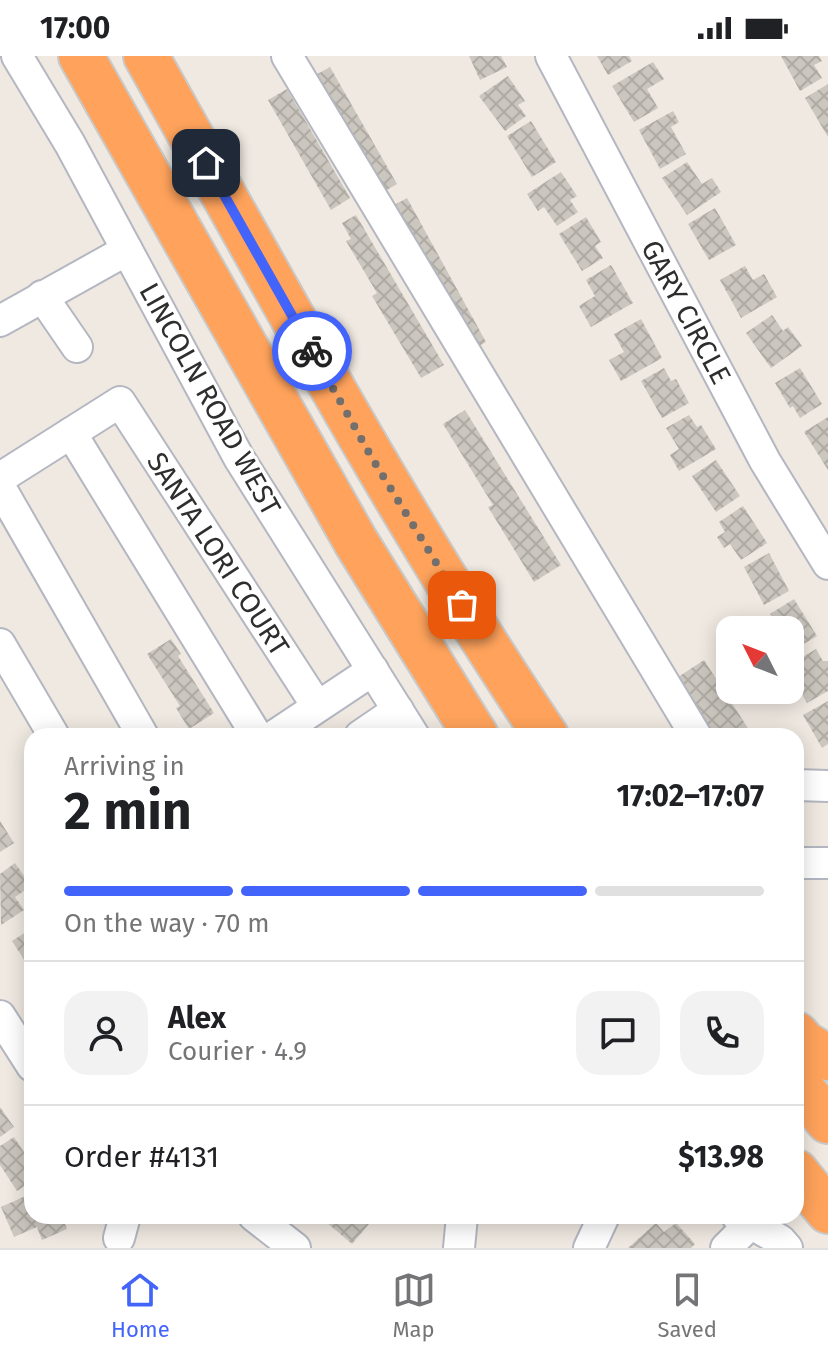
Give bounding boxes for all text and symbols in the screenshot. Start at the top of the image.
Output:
text: 17:00 [40,10,110,46]
pin [172,129,240,197]
icon: home [184,141,228,185]
street label: GARY CIRCLE [634,235,738,389]
street label: LINCOLN ROAD WEST [132,277,288,521]
courier [272,311,352,391]
icon: bike [290,329,334,373]
street label: SANTA LORI COURT [140,446,296,662]
pin [428,571,496,639]
icon: bag [440,583,484,627]
north arrow [716,616,804,704]
map controls [716,616,804,704]
text: Arriving in [64,751,185,782]
text: 17:02–17:07 [616,778,764,814]
text: 2 min [64,780,192,843]
text: On the way · 70 m [64,908,270,939]
button: person [64,991,148,1075]
button: chat [576,991,660,1075]
button: phone [680,991,764,1075]
text: Alex [168,1000,226,1036]
text: Courier · 4.9 [168,1036,307,1067]
text: Order #4131 [64,1139,219,1175]
text: $13.98 [678,1139,764,1175]
tab: Home [111,1268,170,1343]
tab: Map [392,1268,436,1343]
tab: Saved [658,1268,717,1343]

